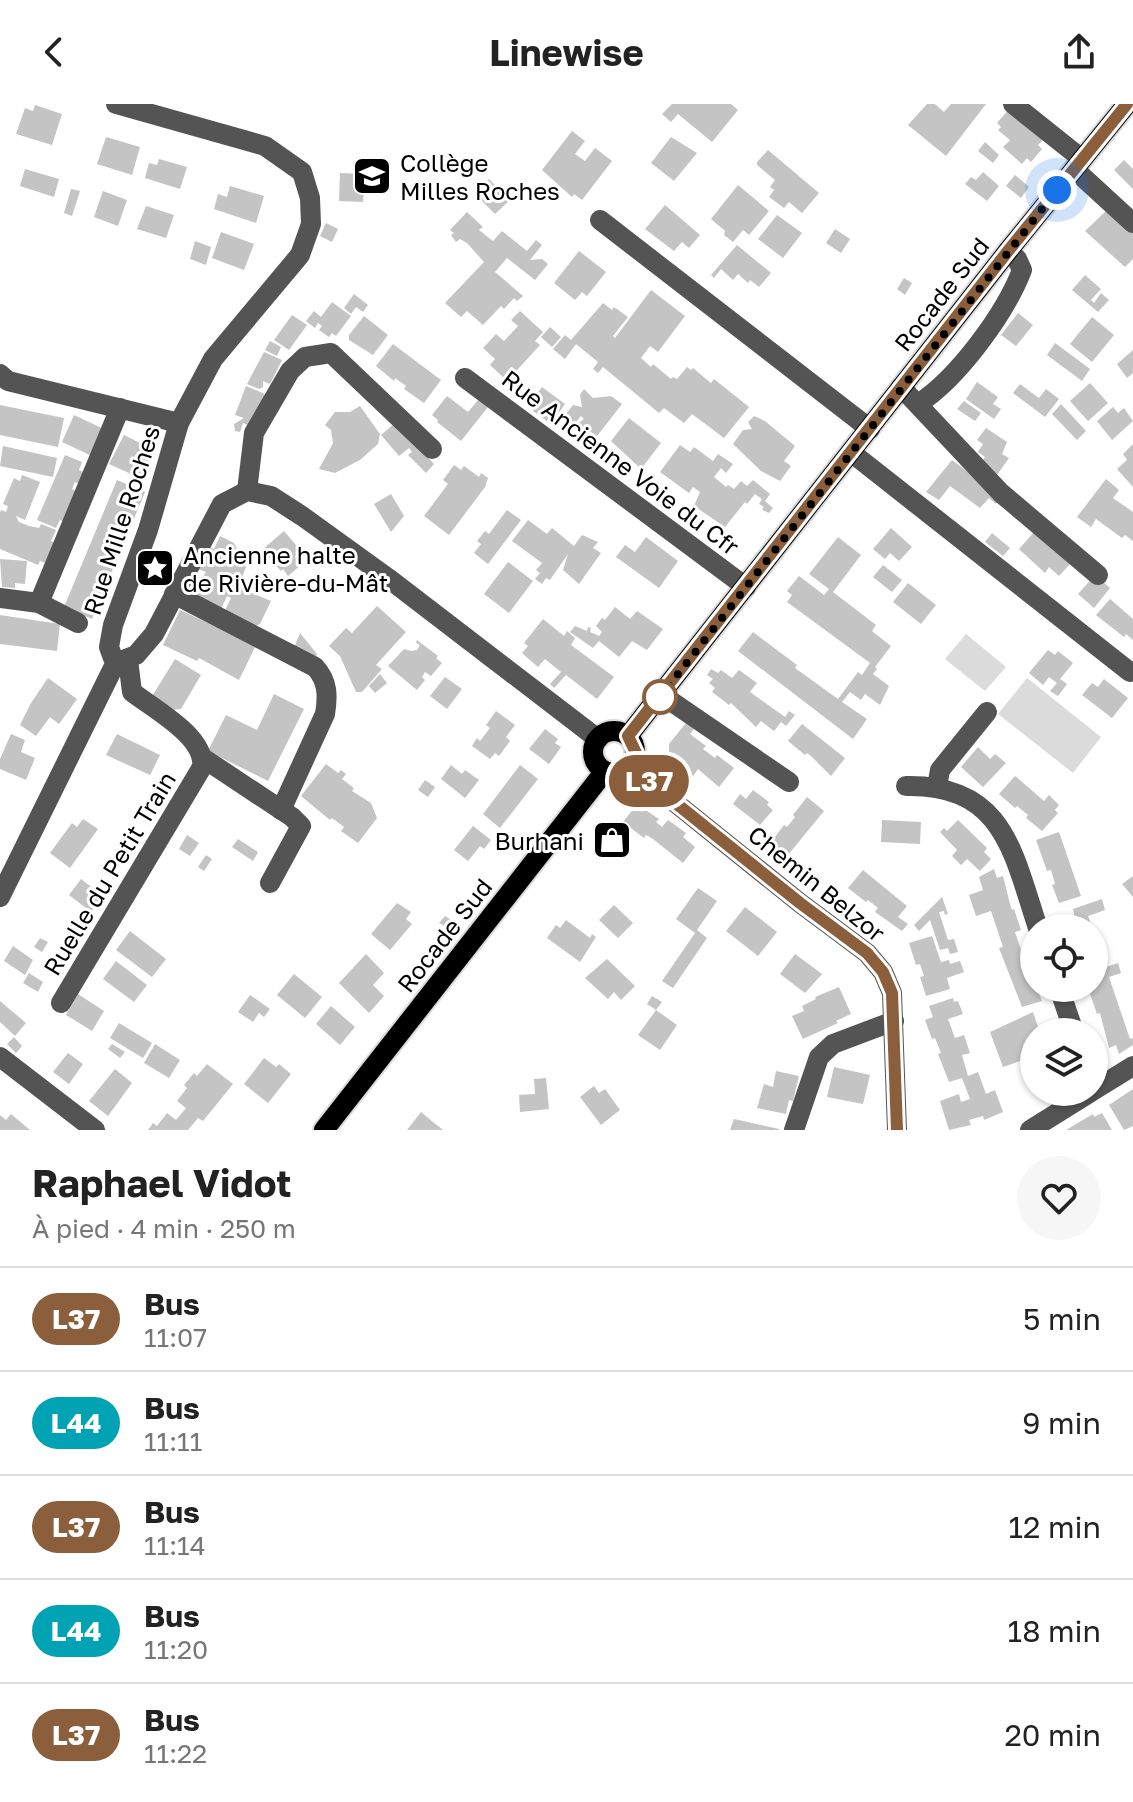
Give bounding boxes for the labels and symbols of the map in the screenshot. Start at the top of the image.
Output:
place label: Collège Milles Roches [400,148,560,205]
school or university icon: Collège Milles Roches [351,155,393,197]
your location [1037,170,1077,210]
street label: Rocade Sud [888,231,994,357]
street label: Rue Ancienne Voie du Cfr [497,363,745,561]
street label: Rue Mille Roches [77,422,165,618]
place label: Ancienne halte de Rivière-du-Mât [183,540,388,597]
place icon: Ancienne halte de Rivière-du-Mât [134,547,176,589]
unlabelled marker [643,680,677,714]
line badge: L37 [603,755,695,807]
street label: Ruelle du Petit Train [37,766,181,980]
shop icon: Burhani [591,819,633,861]
street label: Chemin Belzor [743,819,891,947]
place label: Burhani [495,826,584,855]
street label: Rocade Sud [391,872,497,998]

